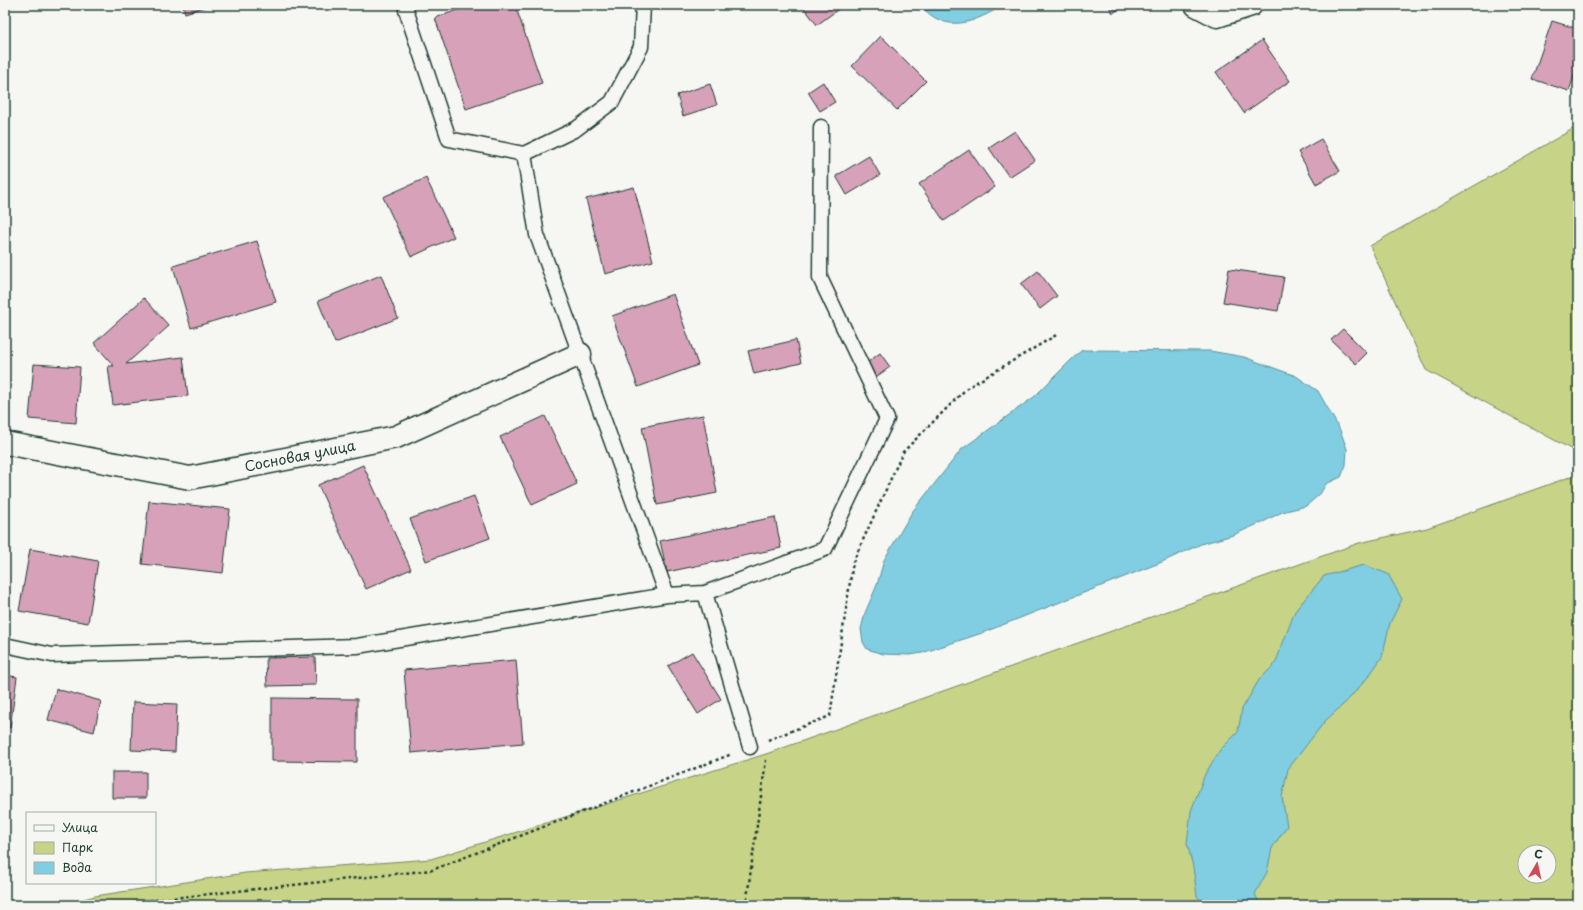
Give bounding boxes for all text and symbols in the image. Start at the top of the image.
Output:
street label: Сосновая улица [243,434,357,477]
legend [26,812,156,884]
text: Улица [62,818,98,836]
text: Парк [62,838,94,856]
north arrow [1517,844,1557,884]
text: С [1533,845,1544,863]
text: Вода [62,858,92,876]

